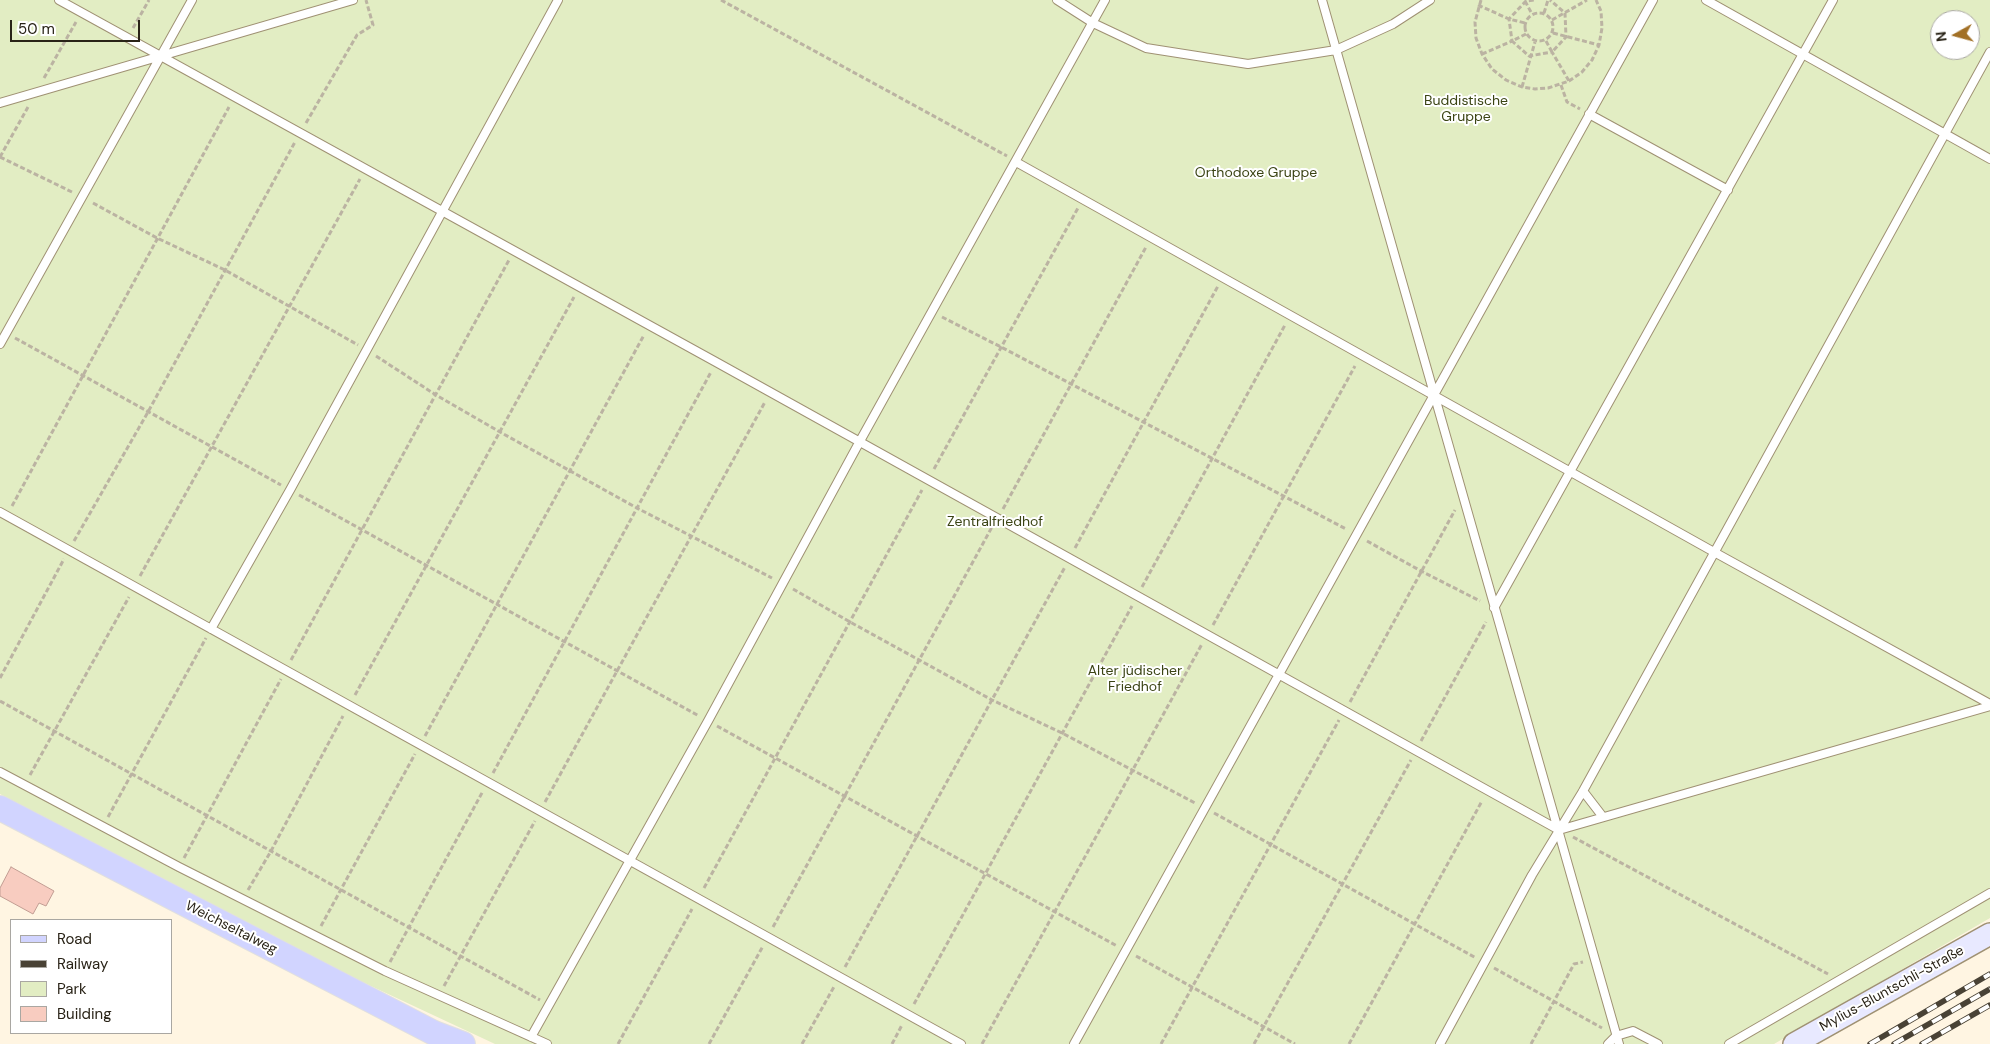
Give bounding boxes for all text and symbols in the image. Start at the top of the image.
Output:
scale bar [12,10,142,42]
north arrow [1930,10,1980,60]
text: 50 m [18,19,55,39]
text: N [1932,31,1951,43]
park label: Buddistische Gruppe [1424,93,1508,125]
park label: Orthodoxe Gruppe [1195,165,1317,181]
park label: Zentralfriedhof [947,514,1043,530]
park label: Alter jüdischer Friedhof [1088,663,1182,696]
street label: Weichseltalweg [182,898,280,958]
legend [10,919,172,1034]
text: Road [57,929,92,949]
street label: Mylius-Bluntschli-Straße [1817,942,1967,1036]
text: Railway [57,954,108,974]
text: Park [57,979,87,999]
text: Building [57,1004,112,1024]

